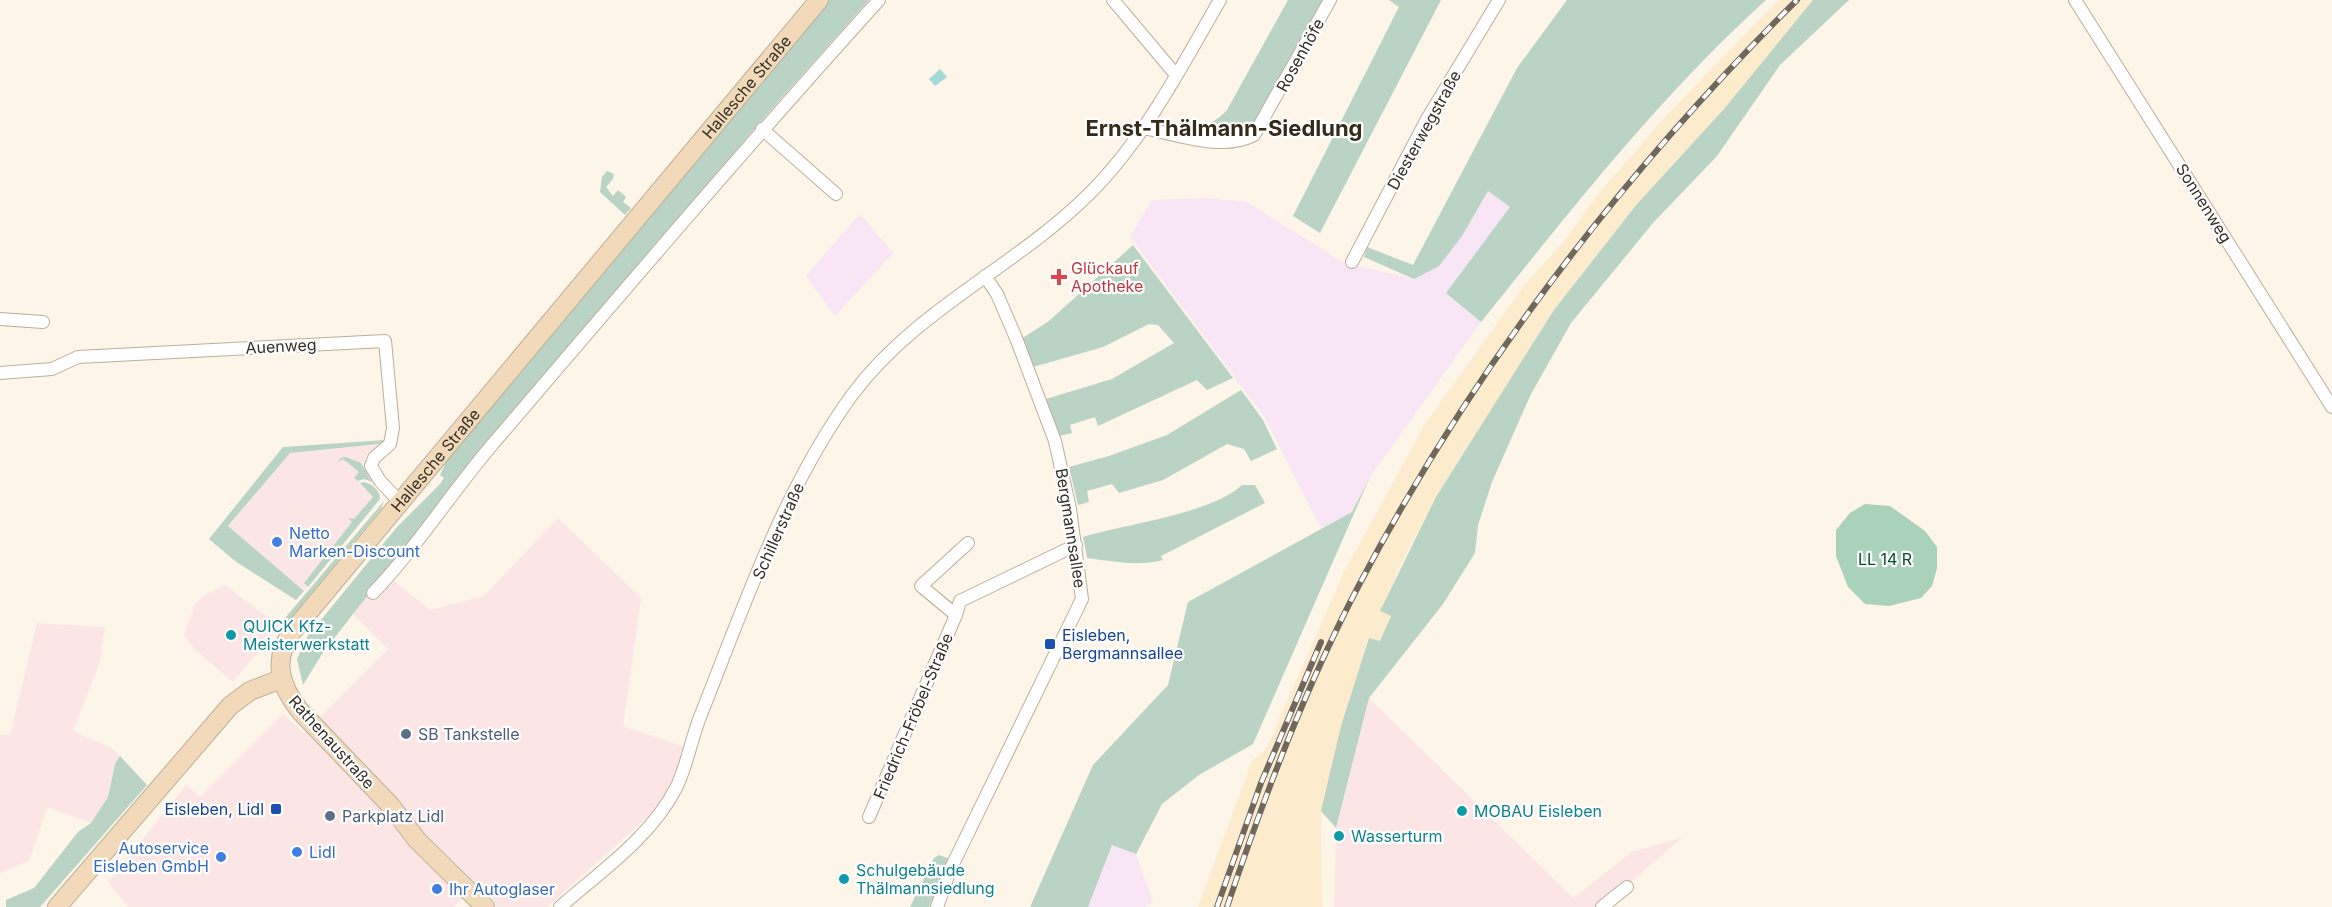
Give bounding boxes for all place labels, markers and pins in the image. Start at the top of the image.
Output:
place label: Glückauf Apotheke [1071,258,1143,296]
marker: Glückauf Apotheke [1052,270,1066,284]
place label: Netto Marken-Discount [289,523,420,561]
marker: Netto Marken-Discount [270,535,284,549]
place label: QUICK Kfz- Meisterwerkstatt [243,616,370,654]
place label: Eisleben, Bergmannsallee [1062,625,1183,663]
marker: QUICK Kfz- Meisterwerkstatt [224,628,238,642]
marker: Eisleben, Bergmannsallee [1043,637,1057,651]
place label: SB Tankstelle [418,724,520,744]
marker: SB Tankstelle [399,727,413,741]
place label: Eisleben, Lidl [165,799,264,819]
place label: MOBAU Eisleben [1474,801,1602,821]
marker: Eisleben, Lidl [269,802,283,816]
marker: MOBAU Eisleben [1455,804,1469,818]
place label: Parkplatz Lidl [342,806,444,826]
marker: Parkplatz Lidl [323,809,337,823]
place label: Wasserturm [1351,826,1442,846]
marker: Wasserturm [1332,829,1346,843]
place label: Autoservice Eisleben GmbH [93,838,209,876]
place label: Lidl [309,842,336,862]
marker: Lidl [290,845,304,859]
marker: Autoservice Eisleben GmbH [214,850,228,864]
place label: Schulgebäude Thälmannsiedlung [856,860,995,898]
marker: Schulgebäude Thälmannsiedlung [837,872,851,886]
place label: Ihr Autoglaser [449,879,555,899]
marker: Ihr Autoglaser [430,882,444,896]

